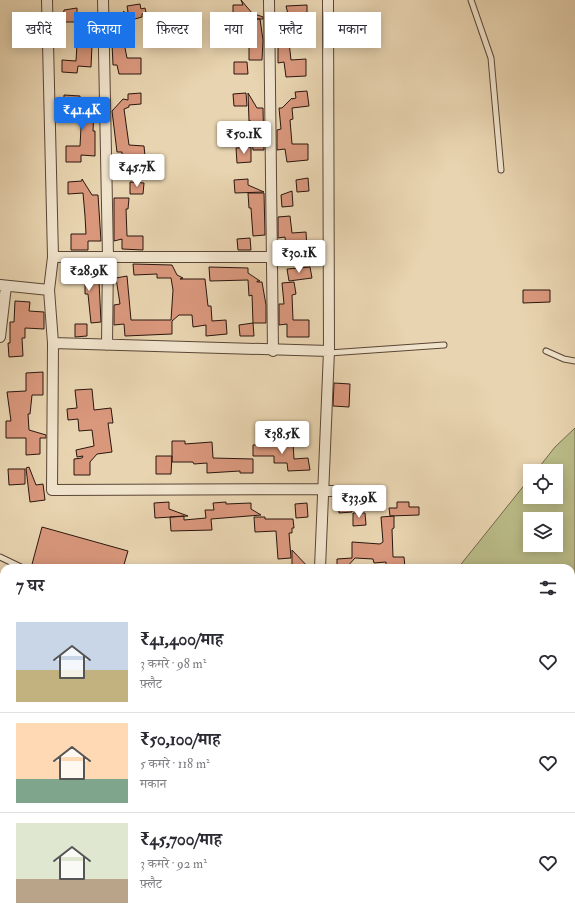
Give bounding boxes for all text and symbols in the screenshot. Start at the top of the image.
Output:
chip: खरीदें [12,12,66,48]
chip: किराया [74,12,135,48]
chip: फ़िल्टर [143,12,202,48]
chip: नया [210,12,257,48]
chip: फ़्लैट [265,12,316,48]
chip: मकान [324,12,381,48]
pin: ₹41.4K [49,97,115,131]
text: ₹41.4K [63,102,101,118]
pin: ₹50.1K [211,121,277,155]
text: ₹50.1K [226,126,262,142]
pin: ₹45.7K [104,154,170,188]
text: ₹45.7K [119,159,155,175]
pin: ₹30.1K [266,240,332,274]
text: ₹30.1K [281,245,317,261]
pin: ₹28.9K [56,258,122,292]
text: ₹28.9K [70,263,108,279]
pin: ₹38.5K [249,421,315,455]
text: ₹38.5K [264,426,300,442]
map controls [523,464,563,552]
button: locate [523,464,563,504]
pin: ₹33.9K [326,485,392,519]
text: ₹33.9K [341,490,377,506]
button: layers [523,512,563,552]
text: 7 घर [16,575,44,596]
icon: filters [537,577,559,599]
text: ₹41,400/माह [140,629,223,650]
icon: home [48,638,96,686]
icon: heart [537,651,559,673]
text: 3 कमरे · 98 m² [140,656,206,672]
text: फ़्लैट [140,676,162,692]
text: ₹50,100/माह [140,729,220,750]
icon: home [48,739,96,787]
icon: heart [537,752,559,774]
text: 5 कमरे · 118 m² [140,756,210,772]
text: मकान [140,776,166,792]
text: ₹45,700/माह [140,829,222,850]
icon: home [48,839,96,887]
icon: heart [537,852,559,874]
text: 3 कमरे · 92 m² [140,856,207,872]
text: फ़्लैट [140,876,162,892]

